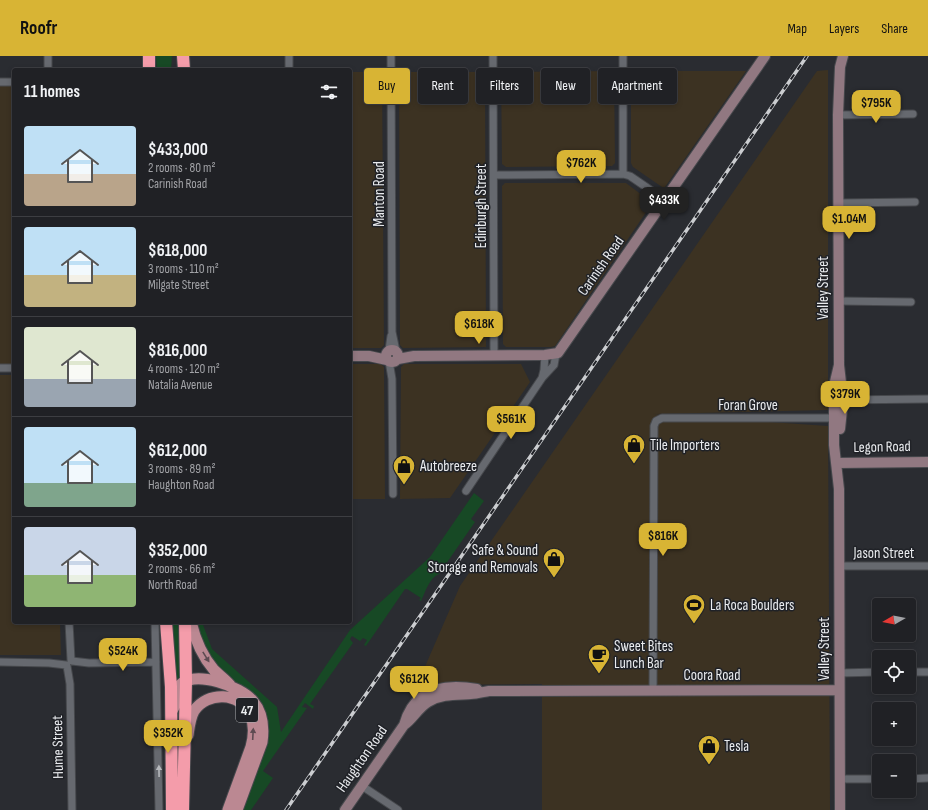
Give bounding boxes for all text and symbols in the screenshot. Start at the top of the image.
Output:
text: Roofr [20,17,57,40]
text: Map [787,20,807,37]
text: Layers [829,20,859,37]
text: Share [881,20,908,37]
chip: Buy [364,68,410,104]
chip: Rent [418,68,468,104]
chip: Filters [476,68,533,104]
chip: New [541,68,590,104]
chip: Apartment [598,68,677,104]
icon: filters [318,81,340,103]
text: 11 homes [24,82,80,102]
pin: $795K [848,90,904,124]
text: $795K [861,95,891,111]
text: $433,000 [148,140,208,160]
icon: home [56,142,104,190]
pin: $762K [553,150,609,184]
text: $762K [566,155,596,171]
text: 2 rooms · 80 m² [148,160,215,176]
street label: Manton Road [370,161,389,227]
street label: Edinburgh Street [472,163,491,248]
text: Carinish Road [148,176,207,192]
pin: $433K [636,187,692,221]
text: $433K [649,192,679,208]
pin: $1.04M [816,206,882,240]
text: $1.04M [831,211,867,227]
street label: Carinish Road [574,233,628,299]
text: $618,000 [148,241,207,261]
icon: home [56,243,104,291]
street label: Valley Street [814,256,833,320]
text: 3 rooms · 110 m² [148,261,219,277]
text: Milgate Street [148,277,209,293]
pin: $618K [451,311,507,345]
text: $618K [464,316,494,332]
text: $816,000 [148,341,207,361]
icon: home [56,343,104,391]
text: 4 rooms · 120 m² [148,361,220,377]
text: Natalia Avenue [148,377,213,393]
pin: $379K [817,381,873,415]
text: $379K [830,386,860,402]
street label: Foran Grove [718,396,778,415]
pin: $561K [483,406,539,440]
text: $561K [496,411,526,427]
shop icon: Tile Importers [621,432,647,465]
place label: Tile Importers [650,436,720,455]
street label: Legon Road [853,437,911,457]
text: $612,000 [148,441,207,461]
icon: home [56,443,104,491]
shop icon: Autobreeze [391,453,417,486]
place label: Autobreeze [419,457,477,476]
text: 3 rooms · 89 m² [148,461,215,477]
text: Haughton Road [148,477,214,493]
pin: $816K [635,523,691,557]
text: $816K [648,528,678,544]
text: $352,000 [148,541,207,561]
place label: Safe & Sound Storage and Removals [428,541,538,577]
icon: home [56,543,104,591]
street label: Jason Street [853,544,915,563]
shop icon: Safe & Sound Storage and Removals [541,546,567,579]
text: 2 rooms · 66 m² [148,561,215,577]
text: North Road [148,577,197,593]
sports icon: La Roca Boulders [681,592,707,625]
place label: La Roca Boulders [710,596,794,615]
north arrow [872,598,916,642]
map controls [872,598,916,798]
street label: Valley Street [815,617,834,681]
place label: Sweet Bites Lunch Bar [614,637,673,673]
pin: $524K [95,638,151,672]
cafe icon: Sweet Bites Lunch Bar [586,642,612,675]
text: $524K [108,643,138,659]
button: locate [872,650,916,694]
one-way arrow [202,652,209,663]
pin: $612K [386,666,442,700]
street label: Coora Road [684,666,740,685]
text: $612K [399,671,429,687]
road number: 47 [236,698,258,722]
button: + [872,702,916,746]
street label: Hume Street [48,715,68,779]
pin: $352K [140,720,196,754]
street label: Haughton Road [332,722,392,796]
text: $352K [153,725,183,741]
one-way arrow [250,728,257,740]
shop icon: Tesla [696,733,722,766]
place label: Tesla [724,737,749,756]
button: − [872,754,916,798]
one-way arrow [155,765,162,777]

